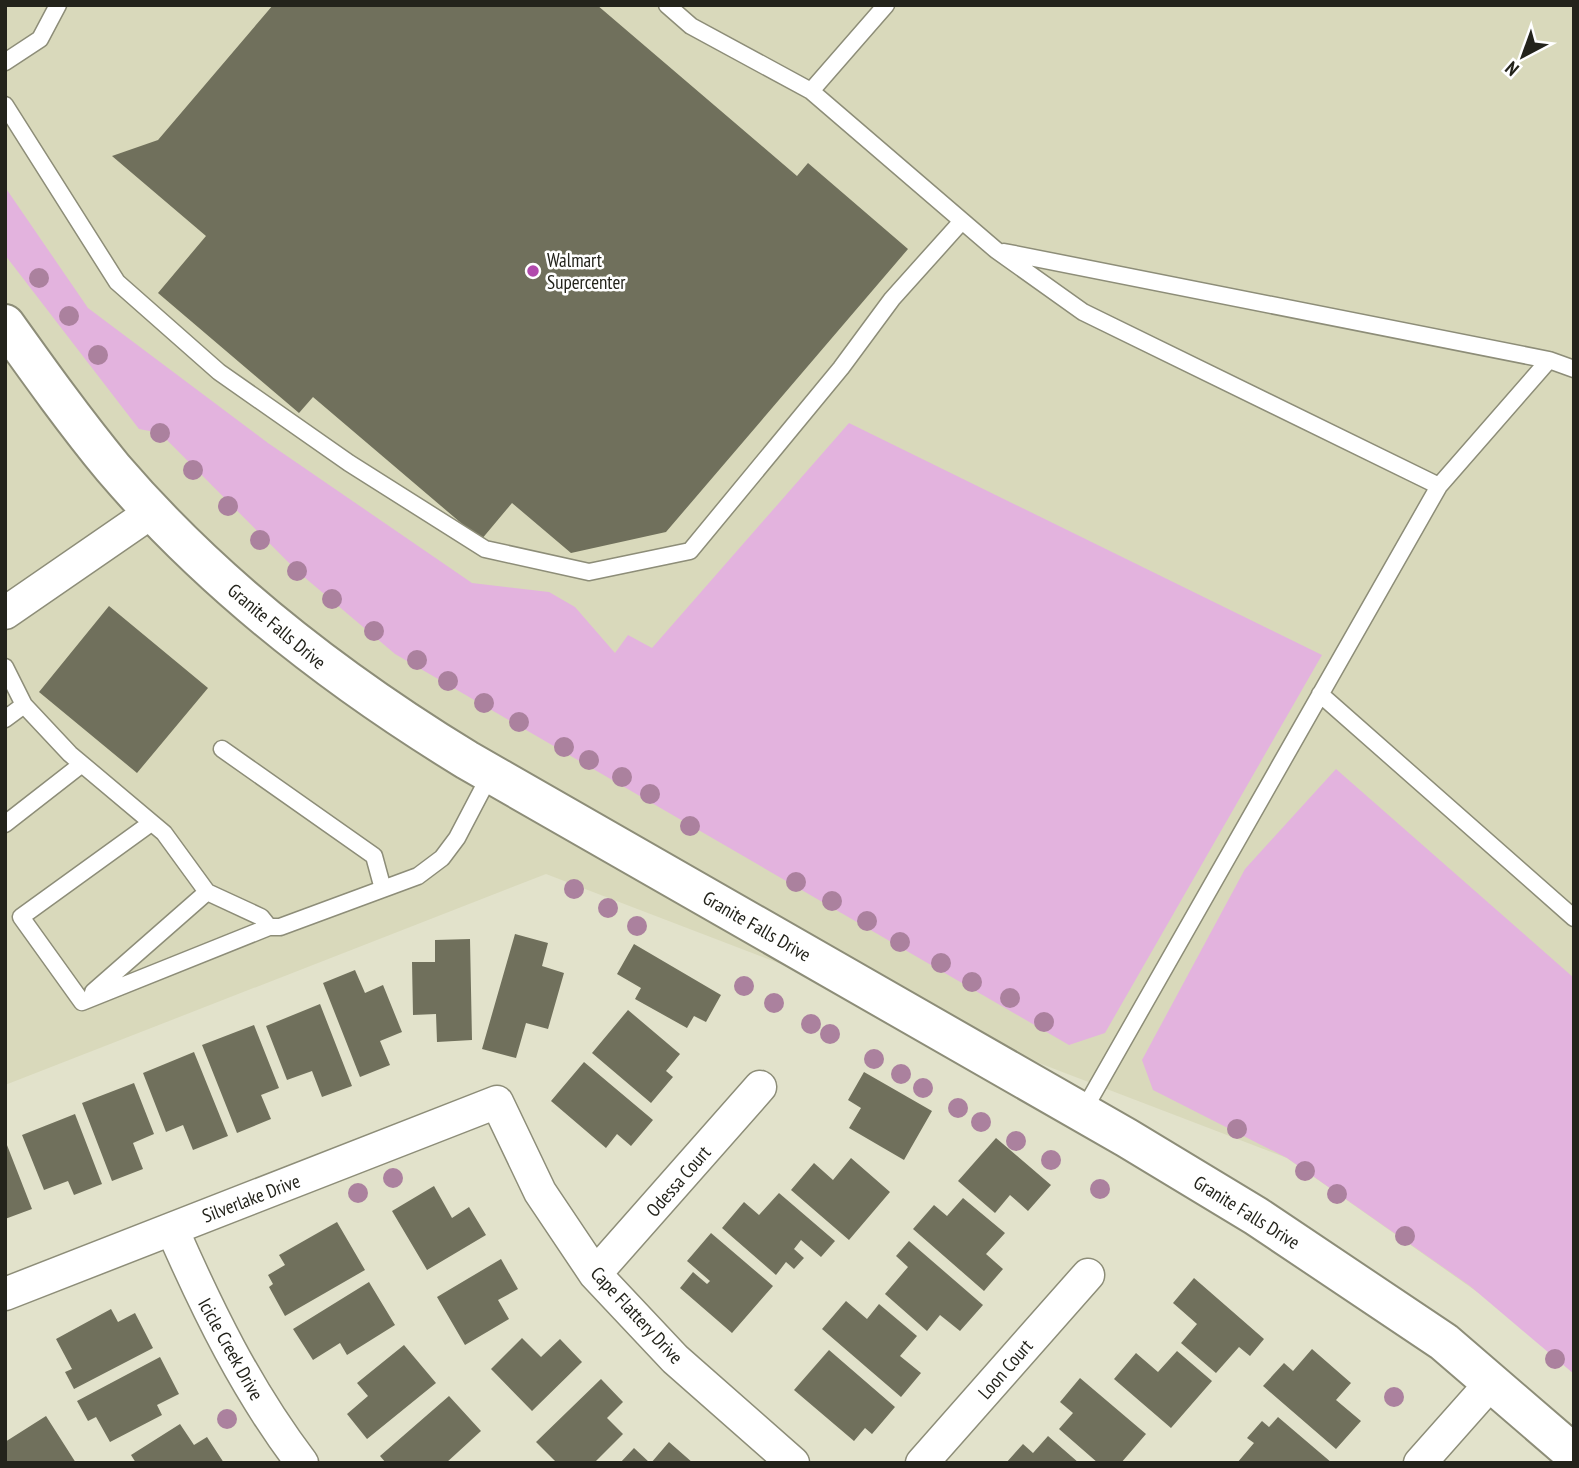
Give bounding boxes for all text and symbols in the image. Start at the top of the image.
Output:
north arrow [1488,21,1558,91]
text: N [1500,56,1524,81]
place label: Walmart Supercenter [547,248,626,294]
marker: Walmart Supercenter [525,263,541,279]
street label: Granite Falls Drive [223,578,331,674]
street label: Granite Falls Drive [699,885,815,967]
street label: Odessa Court [641,1140,716,1222]
street label: Silverlake Drive [199,1168,303,1228]
street label: Granite Falls Drive [1189,1170,1305,1254]
street label: Cape Flattery Drive [586,1261,688,1369]
street label: Icicle Creek Drive [193,1294,269,1404]
street label: Loon Court [973,1334,1038,1404]

